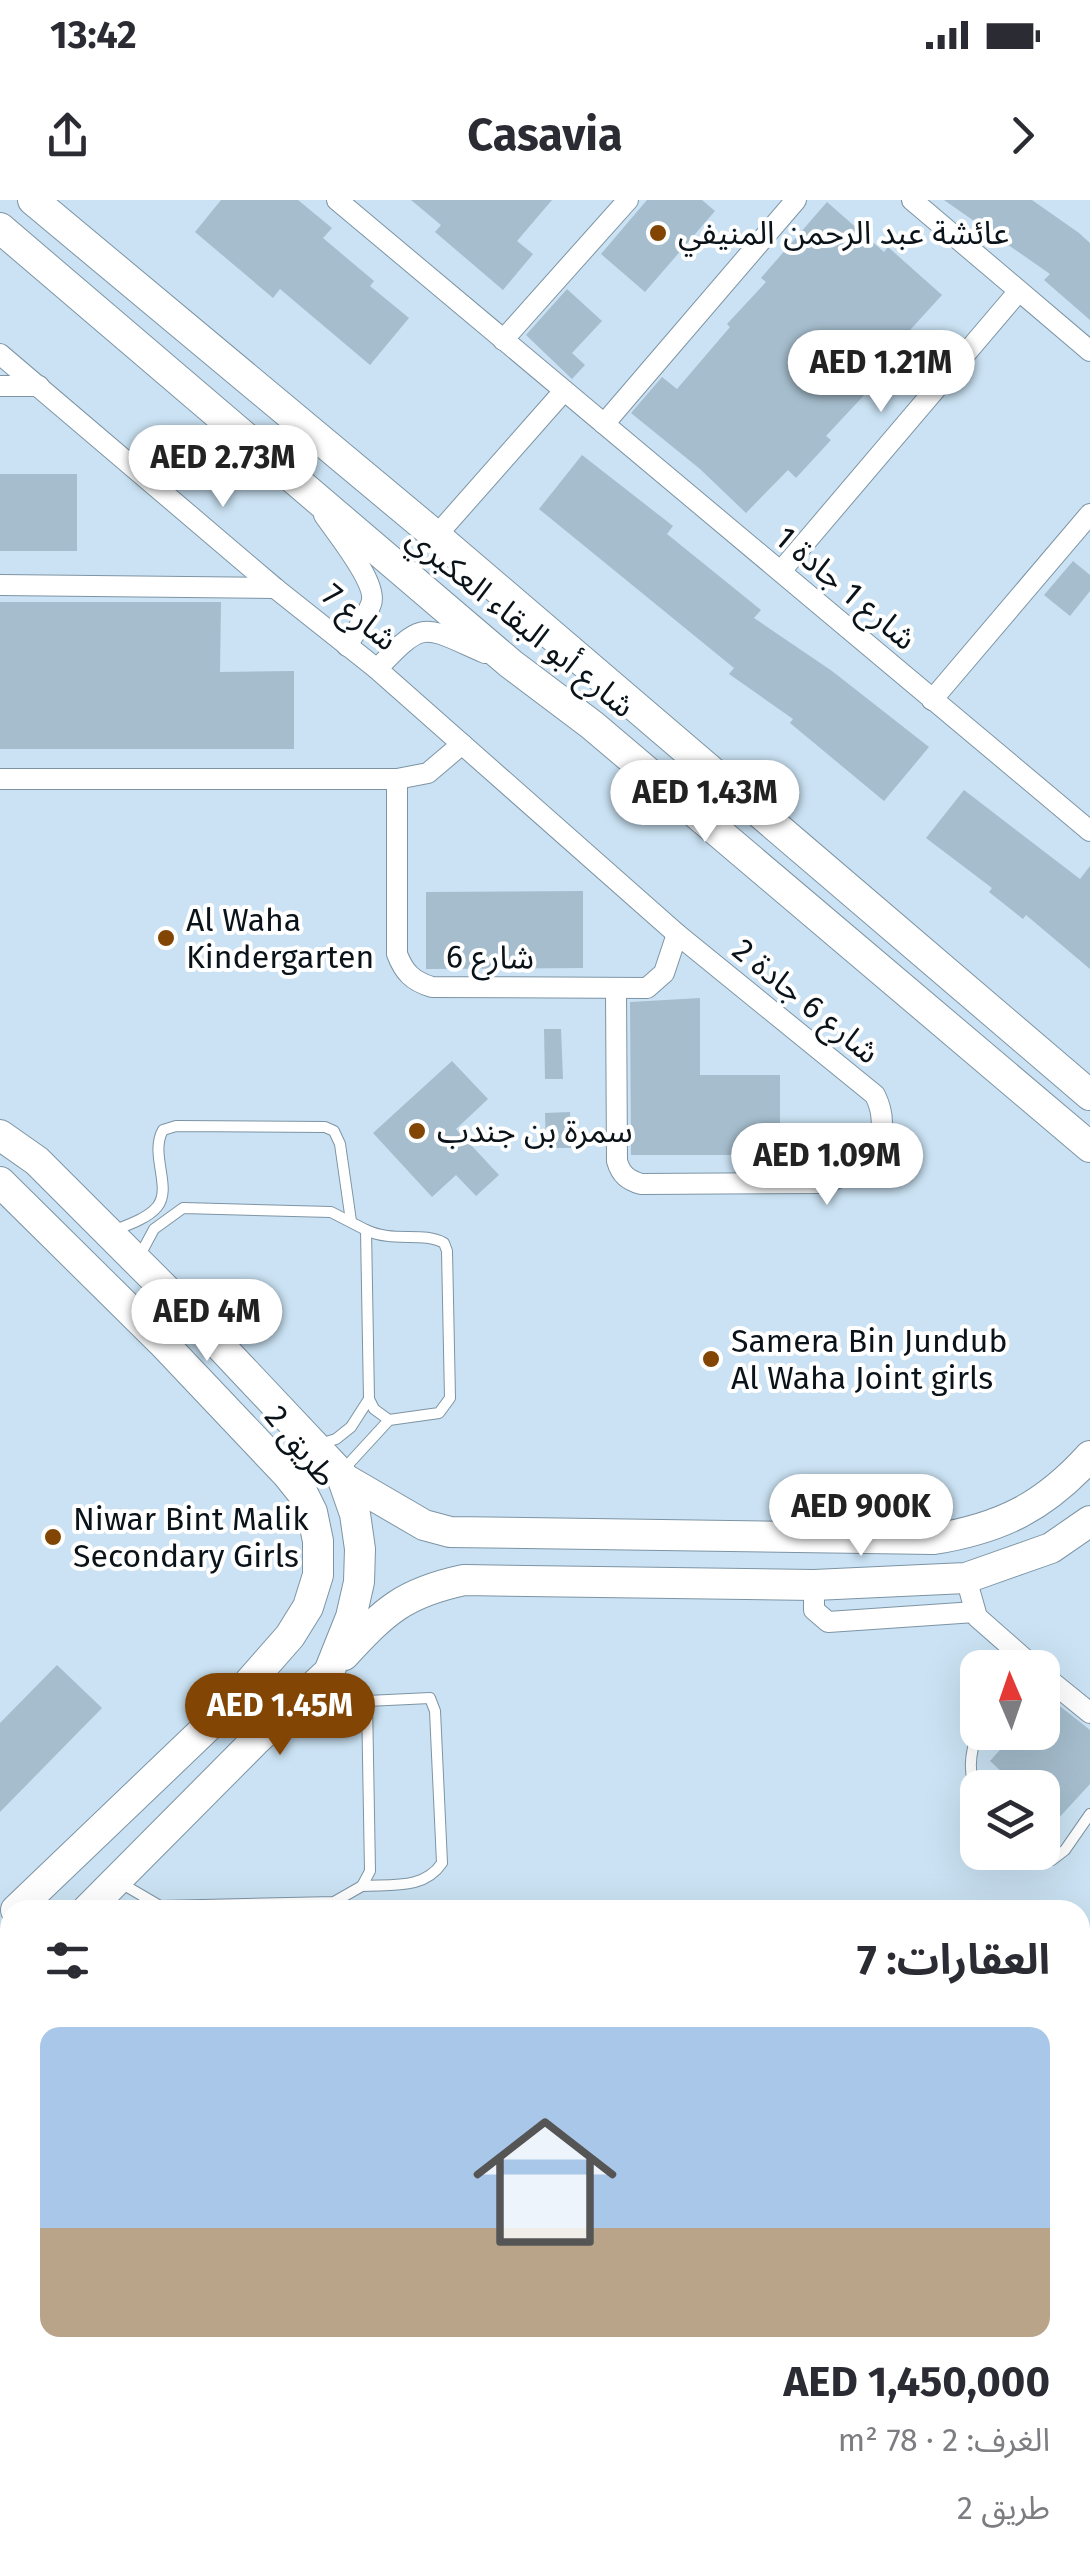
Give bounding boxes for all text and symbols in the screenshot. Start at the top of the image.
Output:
text: 13:42 [50,12,137,58]
icon: share [40,108,95,163]
text: Casavia [467,108,623,162]
icon: forward [995,108,1050,163]
place label: عائشة عبد الرحمن المنيفي [678,214,1009,257]
marker: عائشة عبد الرحمن المنيفي [647,222,669,244]
pin: AED 1.21M [767,330,995,415]
text: AED 1.21M [810,343,952,381]
pin: AED 2.73M [109,425,337,510]
text: AED 2.73M [151,438,295,476]
street label: شارع 1 جادة 1 [765,518,924,662]
street label: شارع أبو البقاء العكبري [396,519,642,729]
street label: شارع 7 [312,575,405,662]
pin: AED 1.43M [591,760,819,845]
text: AED 1.43M [632,773,778,811]
place label: Al Waha Kindergarten [186,901,374,976]
marker: Al Waha Kindergarten [155,927,177,949]
street label: شارع 6 جادة 2 [722,931,887,1075]
street label: شارع 6 [446,937,534,982]
place label: سمرة بن جندب [437,1112,633,1150]
marker: سمرة بن جندب [406,1120,428,1142]
pin: AED 1.09M [713,1123,941,1208]
text: AED 1.09M [753,1136,901,1174]
pin: AED 4M [126,1279,288,1364]
text: AED 4M [153,1292,261,1330]
place label: Samera Bin Jundub Al Waha Joint girls [731,1322,1007,1397]
marker: Samera Bin Jundub Al Waha Joint girls [700,1348,722,1370]
street label: طريق 2 [256,1398,345,1495]
pin: AED 900K [758,1474,964,1559]
text: AED 900K [791,1487,931,1525]
place label: Niwar Bint Malik Secondary Girls [73,1500,309,1575]
marker: Niwar Bint Malik Secondary Girls [42,1526,64,1548]
north arrow [960,1650,1060,1750]
map controls [960,1650,1060,1870]
pin: AED 1.45M [166,1673,394,1758]
text: AED 1.45M [207,1686,353,1724]
button: layers [960,1770,1060,1870]
icon: filters [40,1933,95,1988]
text: العقارات: 7 [857,1935,1050,1985]
icon: home [455,2092,635,2272]
text: AED 1,450,000 [784,2357,1050,2407]
text: الغرف: 2 · 78 m² [838,2421,1050,2459]
text: طريق 2 [957,2489,1050,2527]

